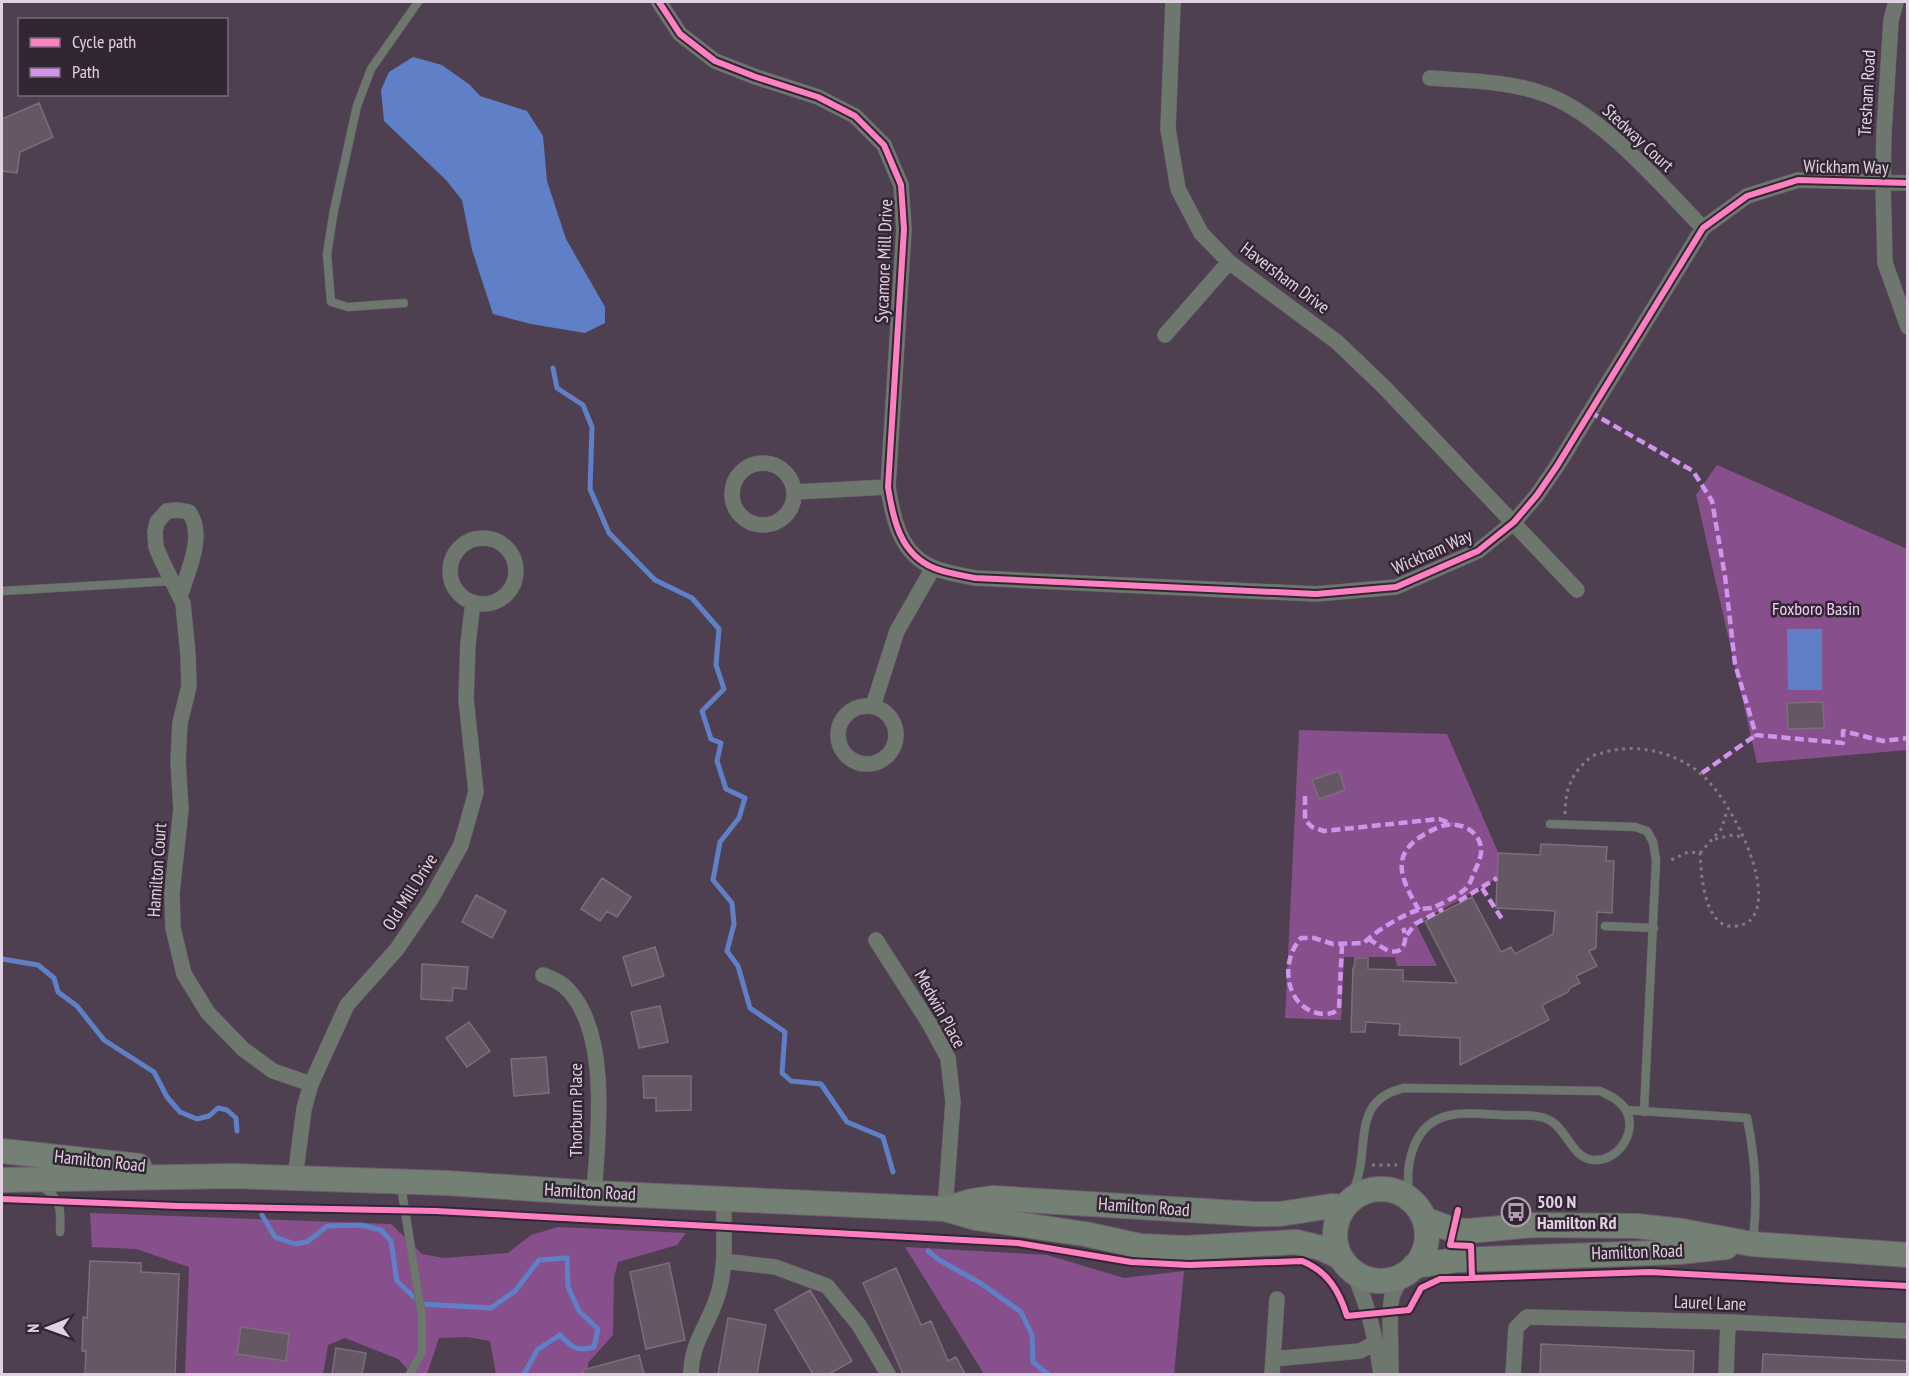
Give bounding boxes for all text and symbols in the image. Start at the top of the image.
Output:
legend [18,18,228,96]
text: Cycle path [72,30,136,53]
street label: Tresham Road [1853,49,1880,137]
text: Path [72,60,100,83]
street label: Stedway Court [1598,99,1679,177]
street label: Wickham Way [1803,154,1889,179]
street label: Sycamore Mill Drive [870,199,897,323]
street label: Haversham Drive [1236,237,1334,319]
street label: Wickham Way [1388,524,1476,579]
park label: Foxboro Basin [1772,597,1860,620]
street label: Hamilton Court [142,822,171,918]
street label: Old Mill Drive [377,849,442,934]
street label: Medwin Place [910,966,971,1052]
street label: Thorburn Place [564,1063,587,1157]
street label: Hamilton Road [53,1144,147,1177]
street label: Hamilton Road [544,1178,636,1205]
place label: 500 N Hamilton Rd [1537,1190,1616,1234]
street label: Hamilton Road [1098,1192,1191,1221]
bus stop icon: 500 N Hamilton Rd [1500,1196,1532,1228]
street label: Hamilton Road [1591,1238,1683,1265]
street label: Laurel Lane [1673,1290,1747,1315]
north arrow [18,1298,78,1358]
text: N [23,1324,43,1333]

